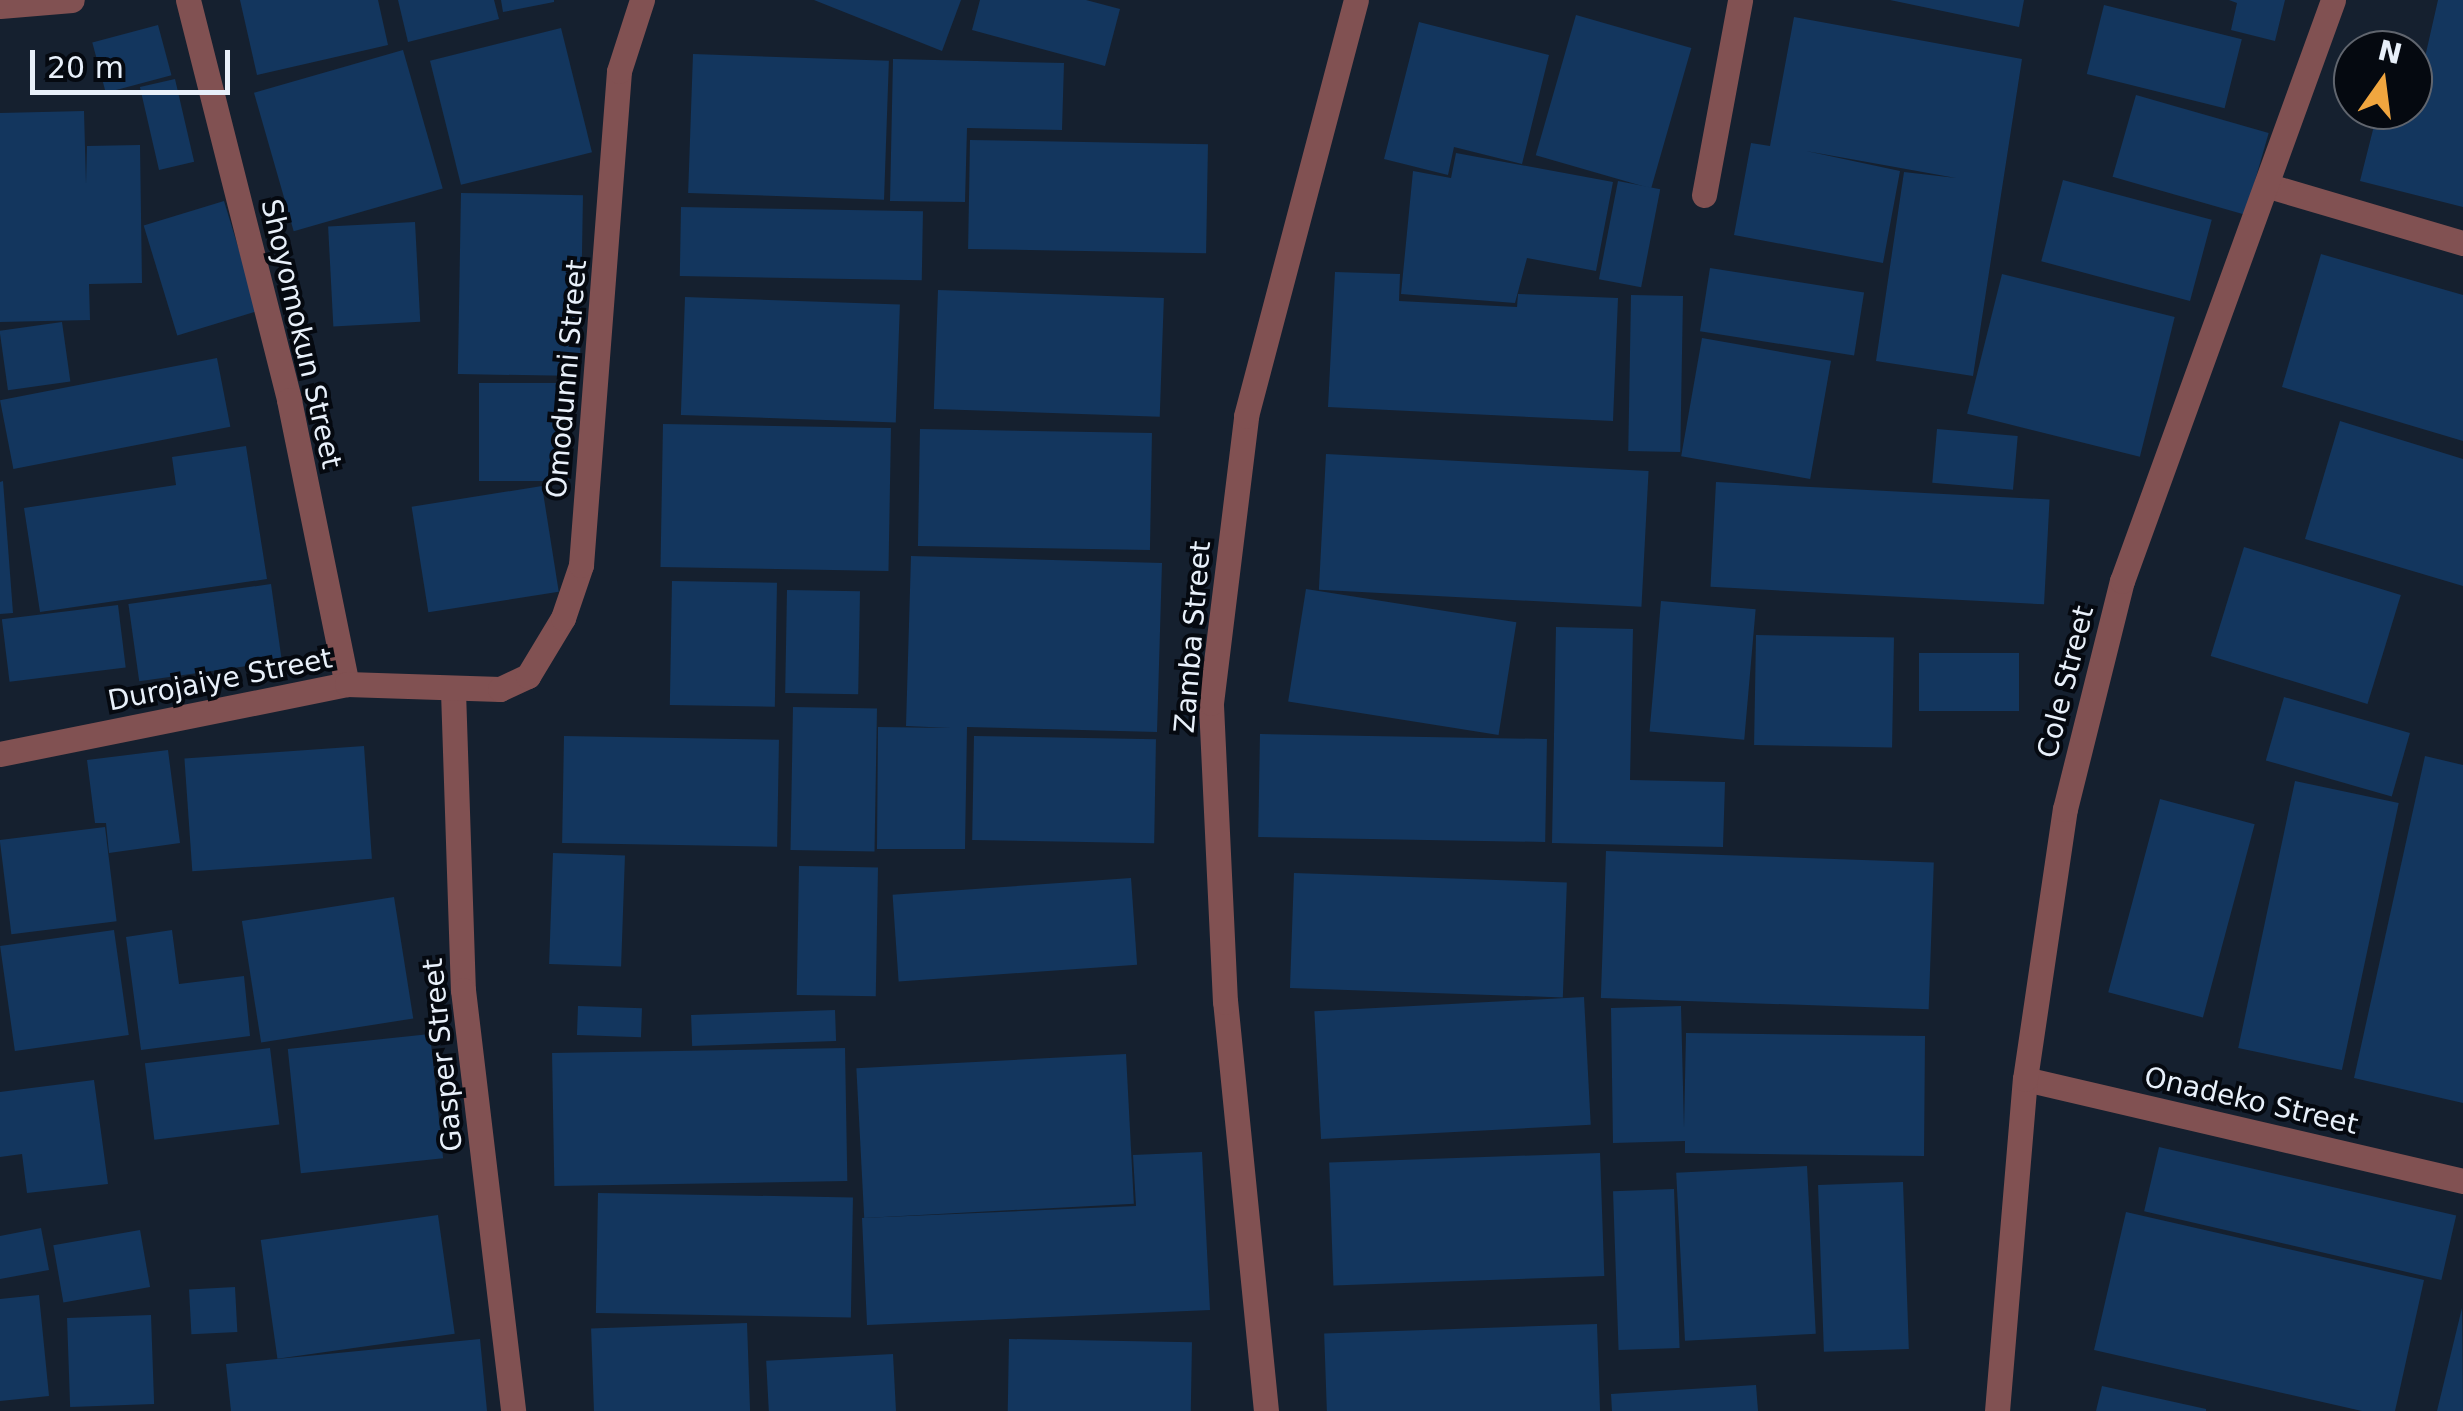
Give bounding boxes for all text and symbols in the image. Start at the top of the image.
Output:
scale bar [35,30,235,92]
north arrow [2333,30,2433,130]
text: N [2375,34,2405,71]
text: 20 m [47,50,124,85]
street label: Shoyomokun Street [254,196,348,472]
street label: Omodunni Street [540,258,594,500]
street label: Zamba Street [1168,540,1218,734]
street label: Cole Street [2031,602,2101,762]
street label: Durojaiye Street [105,642,335,718]
street label: Gasper Street [416,957,470,1153]
street label: Onadeko Street [2141,1060,2361,1142]

